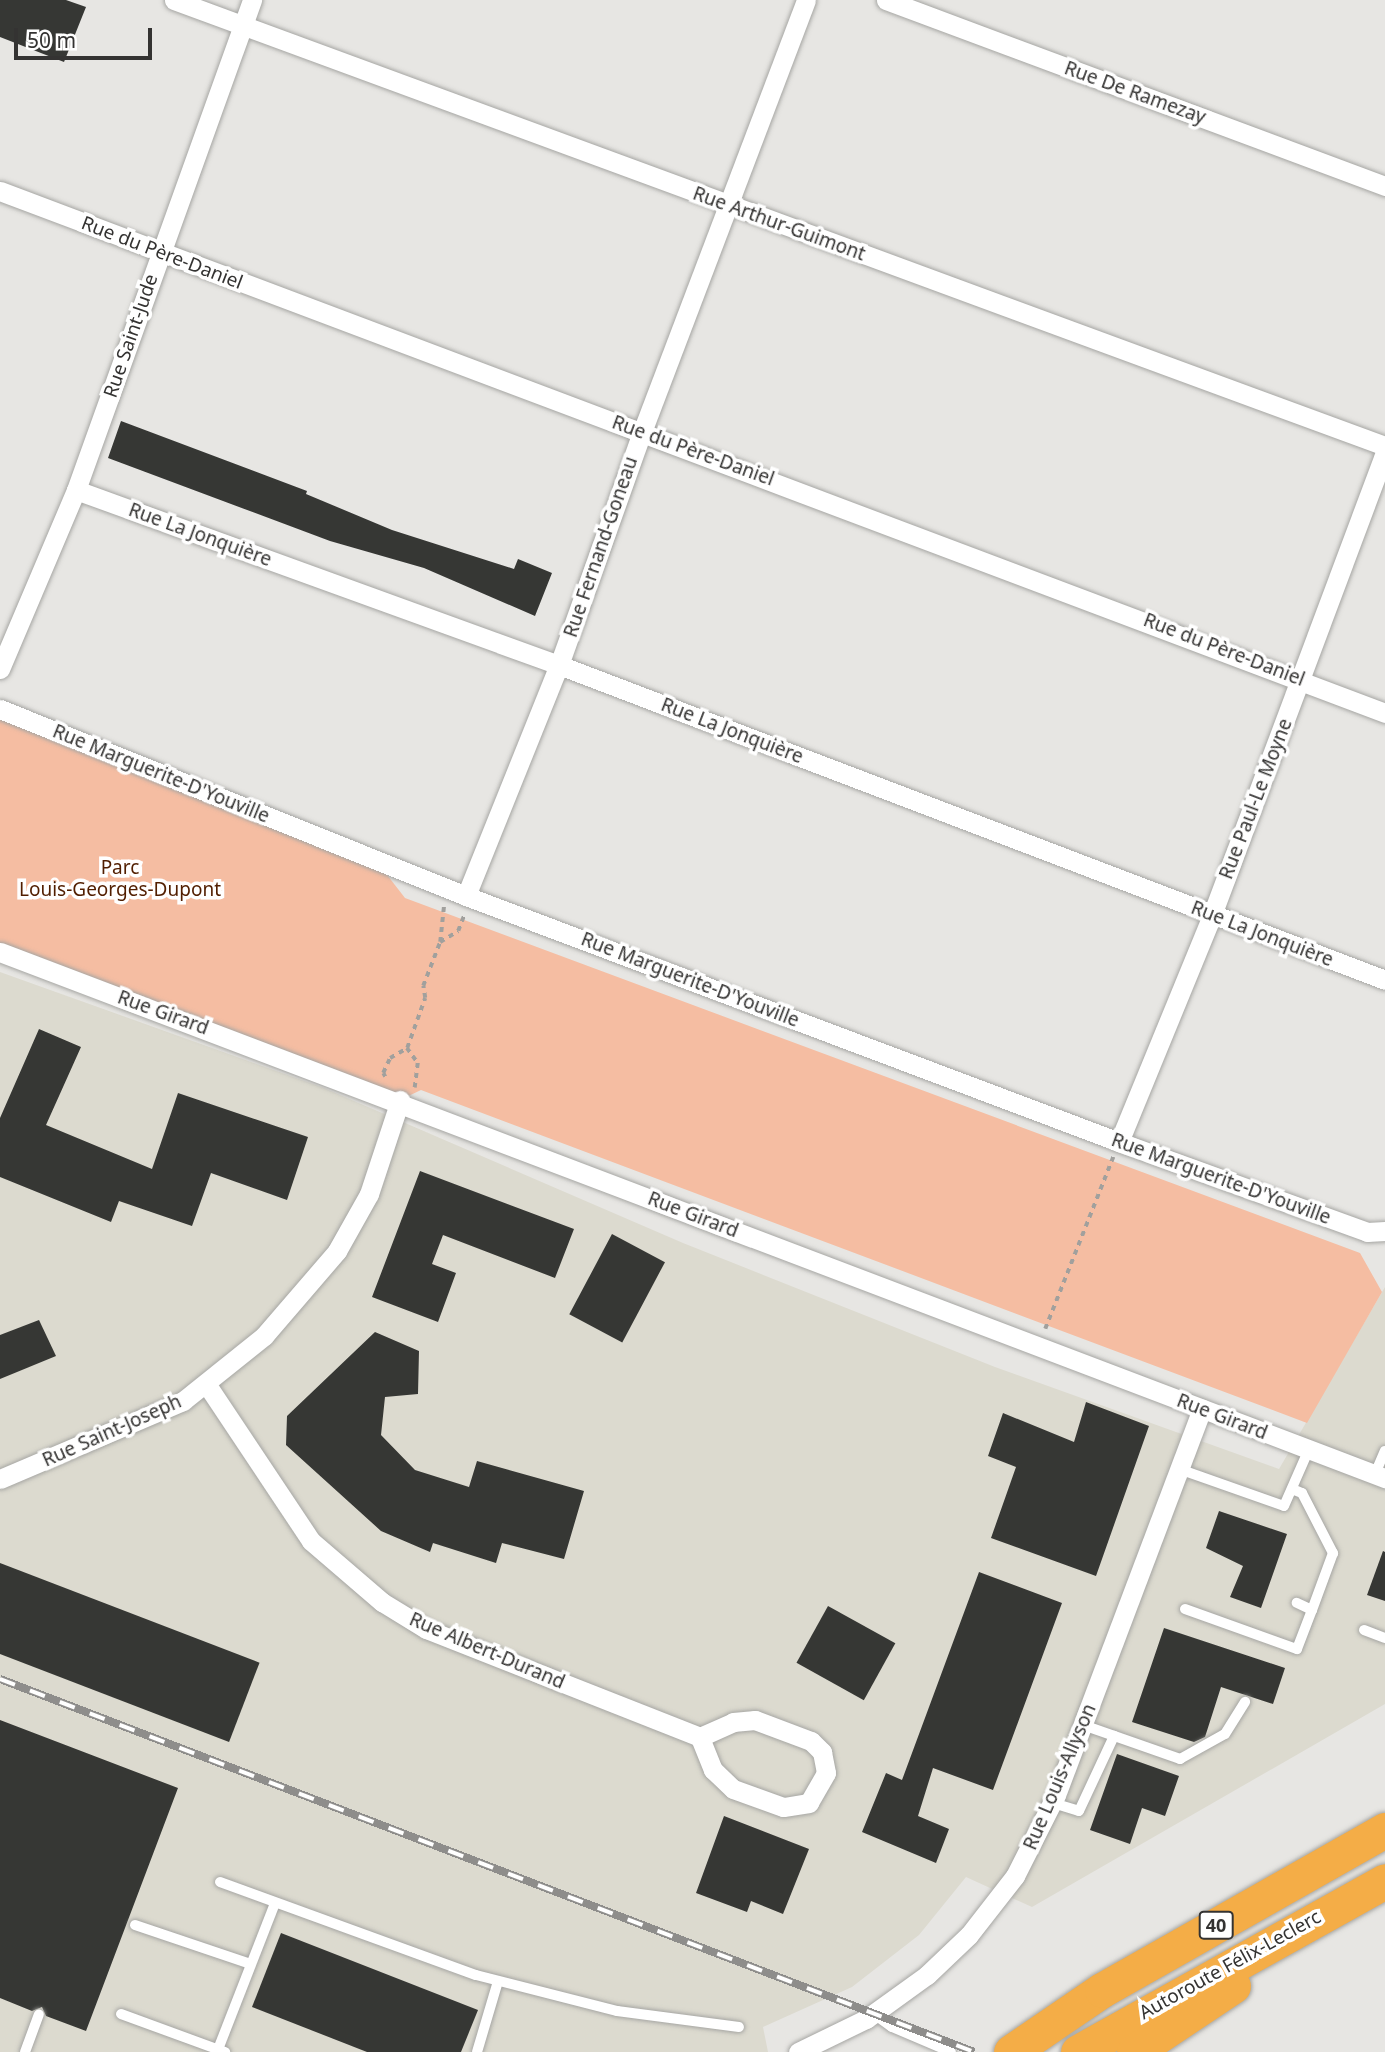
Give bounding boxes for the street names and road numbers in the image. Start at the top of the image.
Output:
street label: Rue De Ramezay [1061,57,1209,129]
street label: Rue Arthur-Guimont [690,182,868,266]
street label: Rue du Père-Daniel [78,212,246,294]
street label: Rue Saint-Jude [99,271,163,401]
street label: Rue du Père-Daniel [609,411,777,491]
street label: Rue Fernand-Goneau [559,454,643,640]
street label: Rue La Jonquière [125,499,275,571]
street label: Rue du Père-Daniel [1140,609,1308,691]
street label: Rue La Jonquière [658,693,806,769]
street label: Rue Paul-Le Moyne [1215,715,1297,883]
street label: Rue Marguerite-D'Youville [49,720,273,828]
street label: Rue La Jonquière [1188,896,1336,972]
street label: Rue Marguerite-D'Youville [578,928,802,1032]
street label: Rue Girard [114,986,212,1040]
street label: Rue Marguerite-D'Youville [1108,1129,1334,1229]
street label: Rue Girard [644,1187,742,1243]
street label: Rue Girard [1173,1389,1271,1445]
street label: Rue Saint-Joseph [39,1390,185,1472]
street label: Rue Albert-Durand [406,1608,568,1694]
street label: Rue Louis-Allyson [1019,1701,1101,1853]
street label: Autoroute Félix-Leclerc [1135,1906,1325,2024]
road number: 40 [1198,1910,1234,1940]

